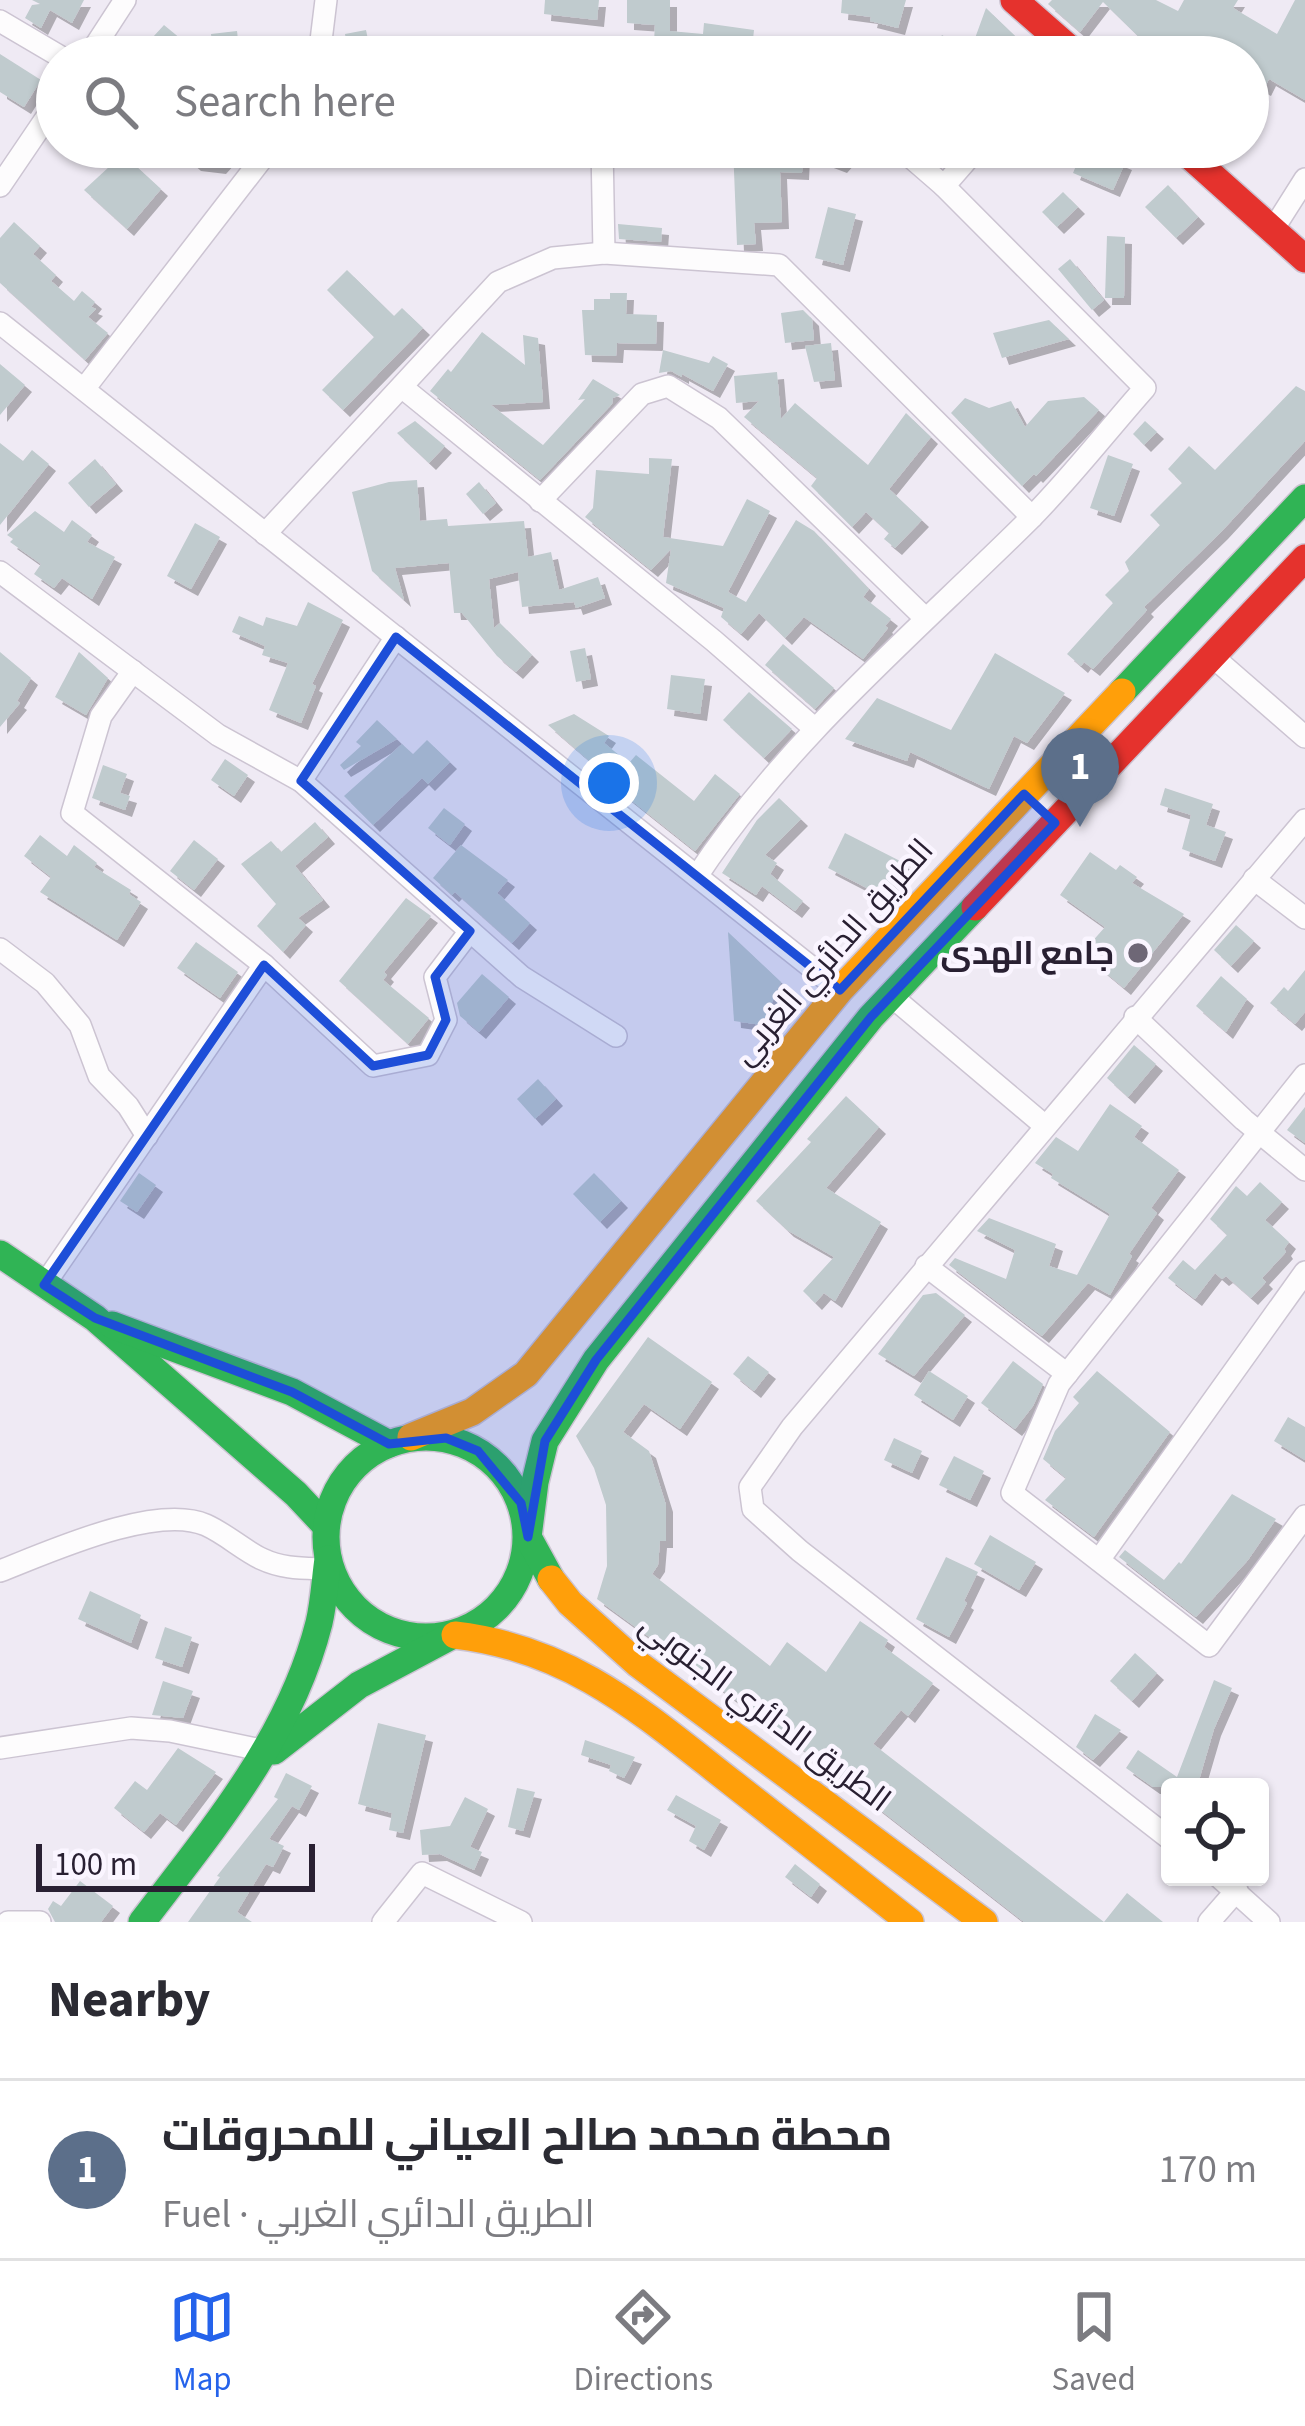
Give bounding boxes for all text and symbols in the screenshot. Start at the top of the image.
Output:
search box [36,36,1269,168]
icon: search [78,69,144,135]
text: Search here [174,70,396,134]
pin: 1 [1041,728,1119,827]
your location [579,753,639,813]
street label: الطريق الدائري الغربي [721,829,945,1076]
place label: جامع الهدى [941,930,1114,977]
marker: جامع الهدى [1125,940,1151,966]
street label: الطريق الدائري الجنوبي [629,1603,901,1824]
map controls [1161,1778,1269,1886]
button: locate [1161,1778,1269,1886]
scale bar [36,1838,315,1891]
text: 100 m [54,1841,137,1888]
text: Nearby [48,1964,210,2036]
text: محطة محمد صالح العياني للمحروقات [162,2104,892,2168]
text: 1 [77,2142,97,2198]
text: 170 m [1159,2142,1257,2198]
text: Fuel · الطريق الدائري الغربي [162,2187,595,2243]
tab: Map [169,2284,235,2403]
tab: Directions [574,2284,713,2403]
tab: Saved [1052,2284,1136,2403]

